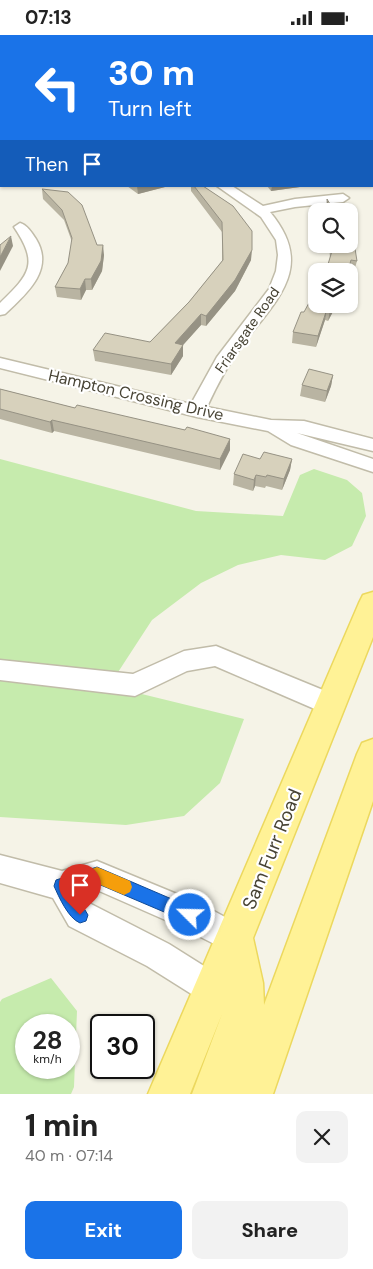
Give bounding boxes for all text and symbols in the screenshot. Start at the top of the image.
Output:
text: 07:13 [25,5,72,30]
text: 30 m [108,50,195,96]
icon: left [25,55,90,120]
text: Turn left [108,94,192,123]
icon: arrive [78,150,106,178]
text: Then [25,152,68,177]
map controls [308,203,358,313]
button: search [308,203,358,253]
button: layers [308,263,358,313]
street label: Friarsgate Road [211,284,283,376]
street label: Hampton Crossing Drive [46,365,226,425]
street label: Sam Furr Road [236,785,308,913]
pin [59,864,101,915]
icon: arrive [66,871,94,899]
position arrow [163,888,215,940]
speed limit sign: 30 [90,1014,155,1079]
text: 28 [32,1024,63,1057]
text: km/h [33,1051,62,1067]
text: 1 min [25,1106,98,1145]
button: close [296,1111,348,1163]
text: 40 m · 07:14 [25,1145,113,1166]
button: Exit [25,1201,182,1259]
button: Share [192,1201,348,1259]

